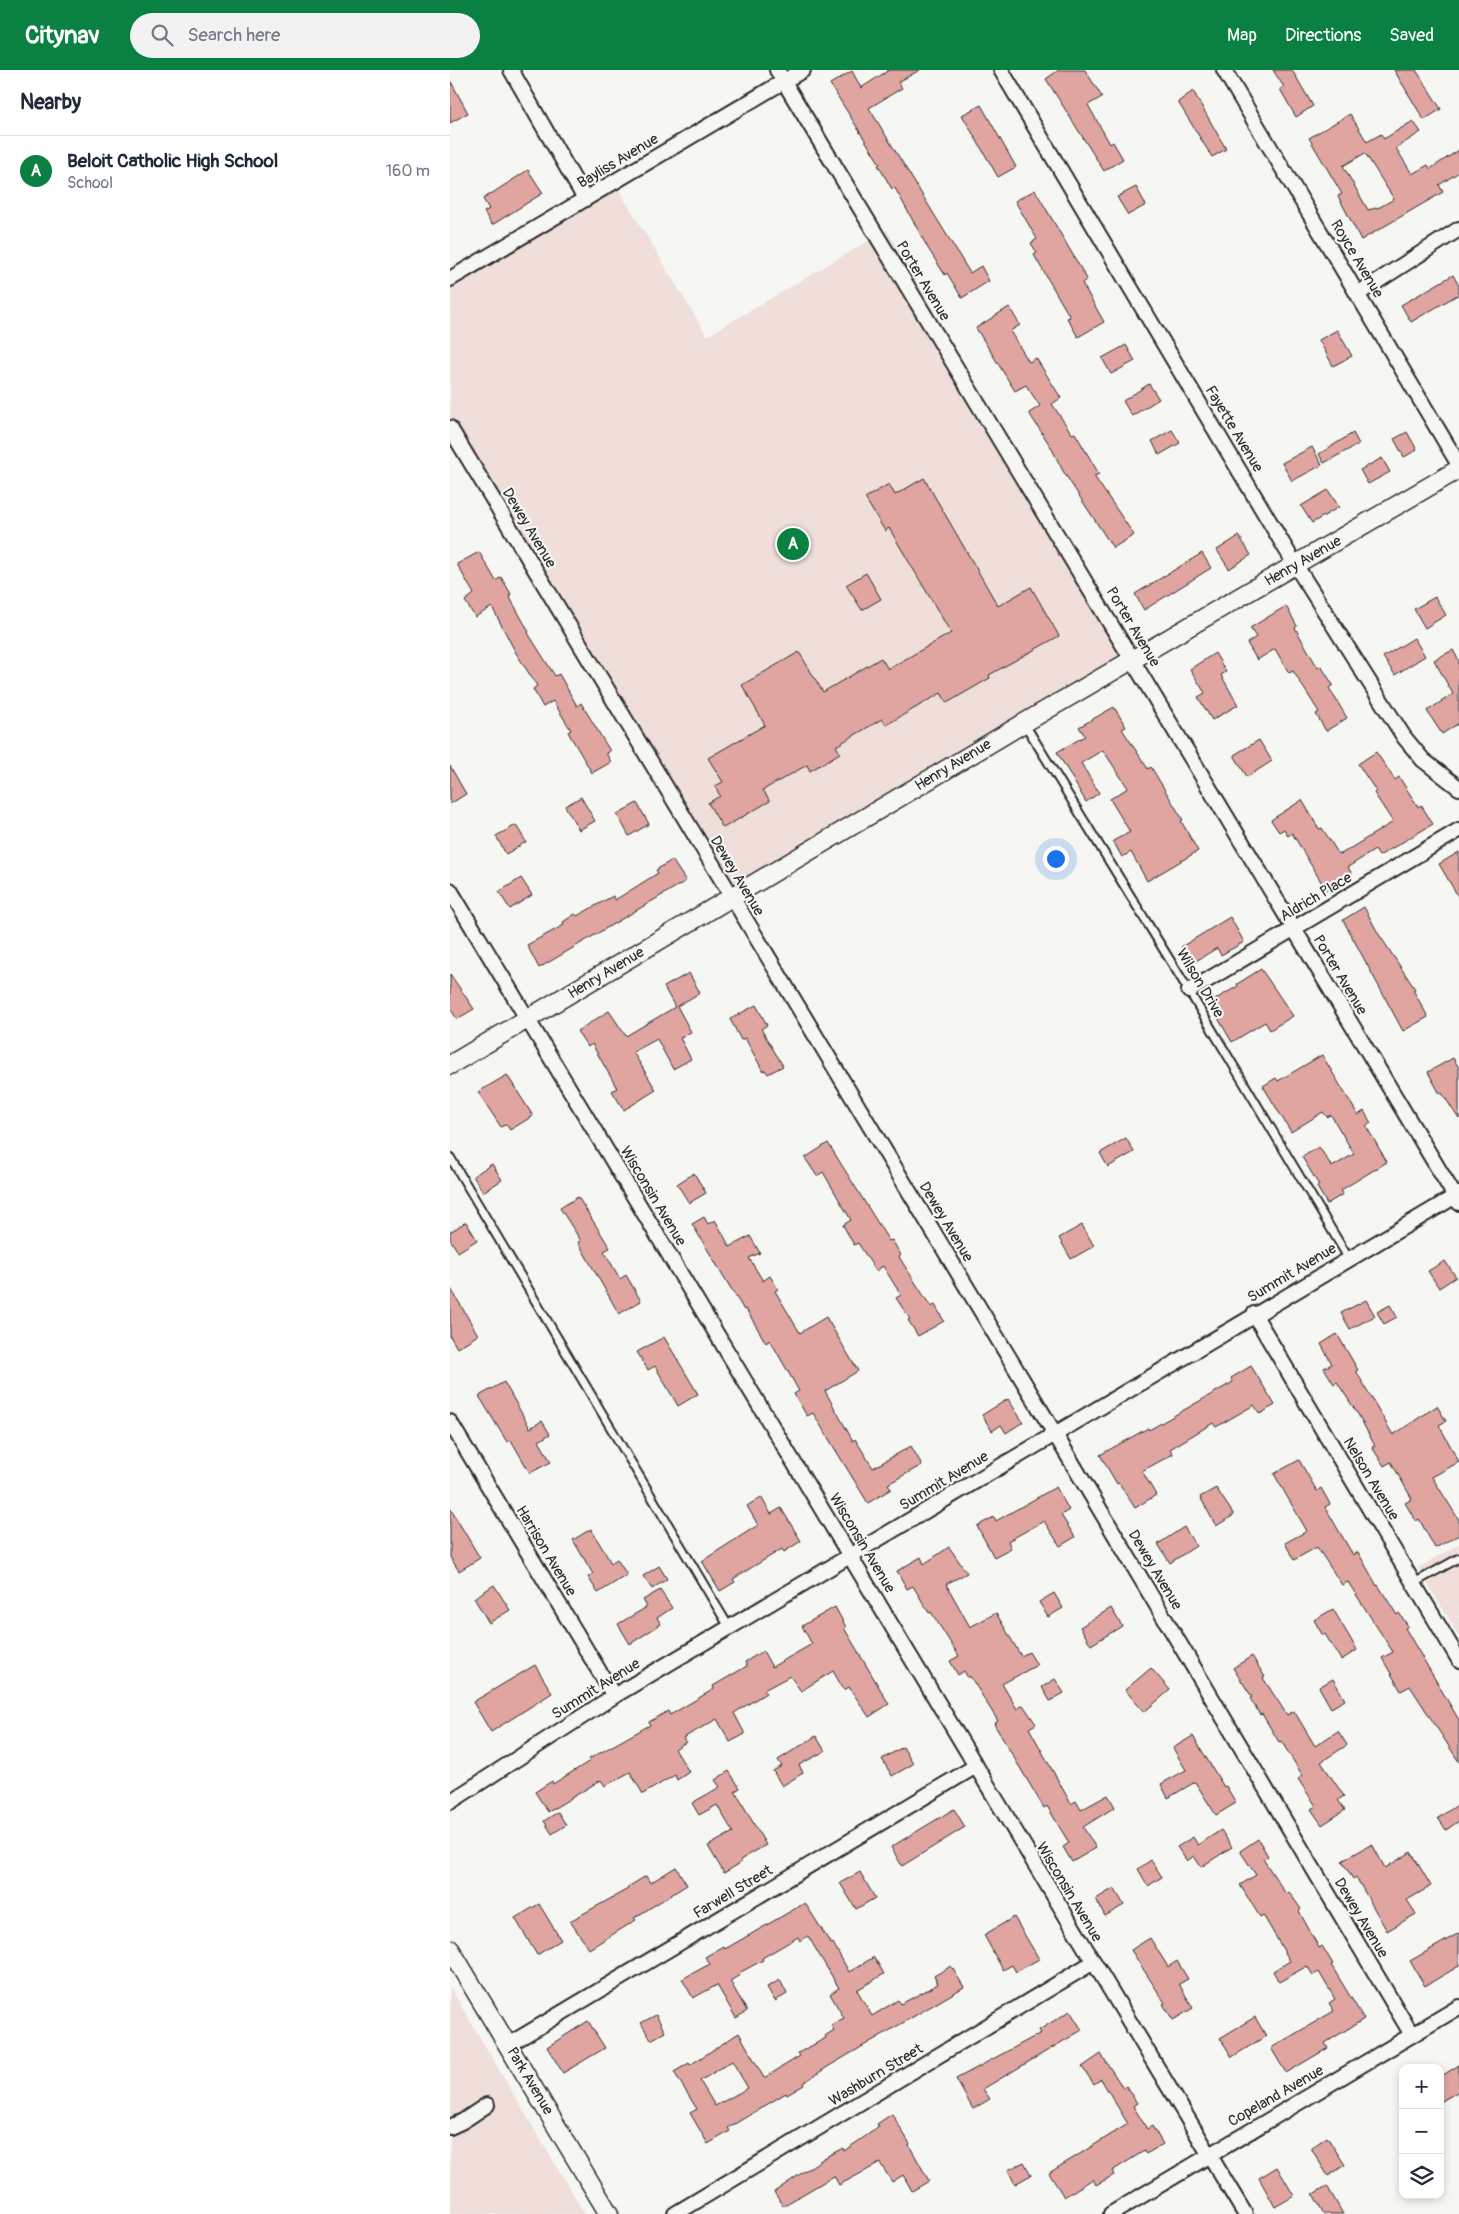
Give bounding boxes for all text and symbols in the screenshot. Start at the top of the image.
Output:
search box [130,13,480,58]
text: Citynav [25,21,100,50]
icon: search [148,21,176,49]
text: Search here [188,23,280,47]
text: Map [1227,24,1257,47]
text: Directions [1285,24,1361,47]
text: Saved [1389,24,1434,47]
text: Nearby [20,89,81,116]
street label: Bayliss Avenue [574,129,662,193]
text: Beloit Catholic High School [67,149,278,173]
text: A [31,161,41,181]
text: 160 m [386,161,430,181]
text: School [67,173,113,193]
street label: Royce Avenue [1326,217,1388,302]
street label: Porter Avenue [892,238,955,325]
street label: Fayette Avenue [1201,382,1268,476]
street label: Dewey Avenue [498,484,561,572]
pin: A [777,525,809,563]
street label: Henry Avenue [1261,531,1345,591]
street label: Porter Avenue [1102,584,1165,671]
street label: Henry Avenue [911,735,995,795]
street label: Dewey Avenue [706,832,769,920]
your location [1043,846,1069,872]
street label: Aldrich Place [1277,868,1356,926]
street label: Porter Avenue [1309,932,1372,1019]
street label: Henry Avenue [564,943,648,1003]
street label: Wilson Drive [1172,945,1228,1022]
street label: Wisconsin Avenue [616,1143,691,1250]
street label: Dewey Avenue [915,1178,978,1266]
street label: Summit Avenue [1244,1239,1341,1307]
street label: Nelson Avenue [1339,1434,1404,1525]
street label: Summit Avenue [896,1447,993,1515]
street label: Wisconsin Avenue [825,1490,900,1597]
street label: Harrison Avenue [512,1502,581,1600]
street label: Dewey Avenue [1124,1526,1187,1614]
street label: Summit Avenue [548,1654,644,1724]
street label: Wisconsin Avenue [1032,1839,1107,1946]
street label: Farwell Street [690,1860,777,1923]
street label: Dewey Avenue [1330,1874,1393,1962]
street label: Washburn Street [826,2039,927,2110]
street label: Park Avenue [502,2044,558,2119]
street label: Copeland Avenue [1225,2061,1328,2131]
map controls [1399,2064,1444,2199]
button: + [1399,2064,1444,2109]
button: − [1399,2109,1444,2154]
button: layers [1399,2154,1444,2199]

